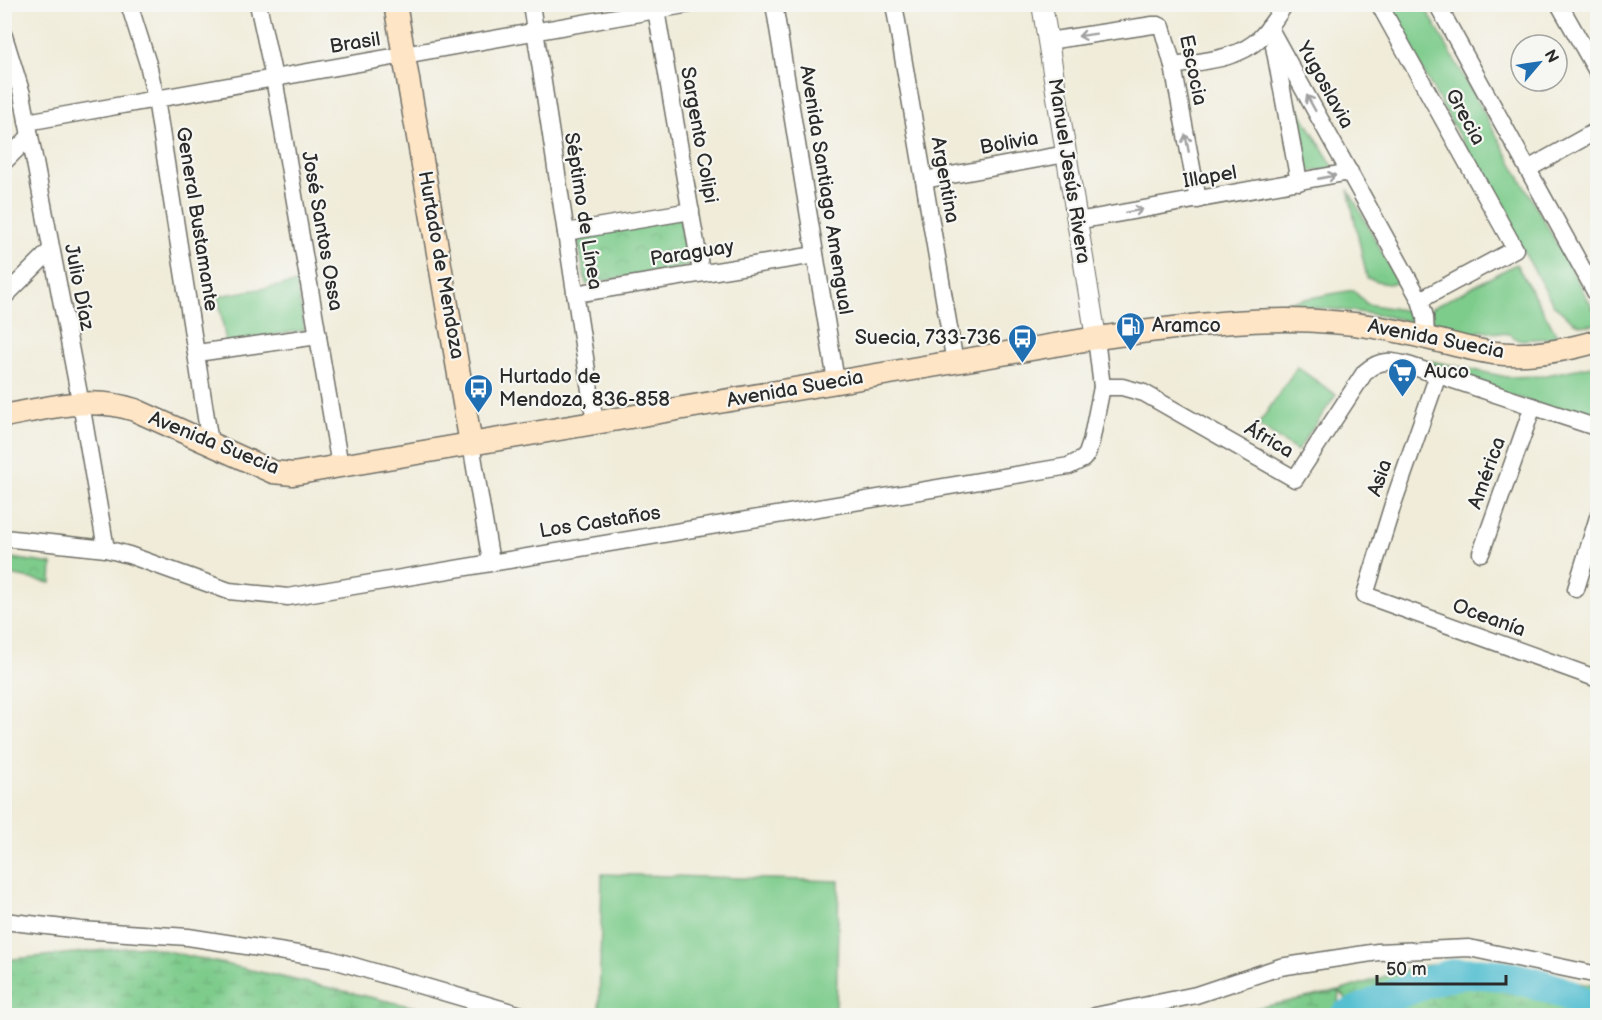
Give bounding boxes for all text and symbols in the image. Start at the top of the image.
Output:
street label: Brasil [328,27,382,59]
one-way arrow [1078,29,1097,40]
street label: Escocia [1174,32,1212,108]
north arrow [1509,33,1569,93]
street label: Yugoslavia [1291,36,1359,133]
text: N [1540,47,1562,66]
street label: Avenida Santiago Amengual [794,64,858,316]
street label: Sargento Colipi [675,65,723,205]
street label: Manuel Jesús Rivera [1043,77,1095,265]
street label: Grecia [1440,85,1490,149]
one-way arrow [1305,95,1317,112]
street label: General Bustamante [171,125,223,313]
street label: Bolivia [978,126,1040,160]
street label: Séptimo de Línea [559,131,607,291]
one-way arrow [1181,133,1192,153]
street label: Argentina [926,135,964,225]
street label: José Santos Ossa [296,149,348,313]
street label: Illapel [1181,160,1239,194]
street label: Hurtado de Mendoza [413,169,469,361]
one-way arrow [1316,171,1336,182]
one-way arrow [1124,205,1144,216]
street label: Paraguay [649,235,735,271]
street label: Julio Díaz [59,242,99,333]
fuel station icon: Aramco [1115,310,1147,352]
place label: Aramco [1152,314,1221,338]
street label: Avenida Suecia [1366,314,1506,364]
bus stop icon: Suecia, 733-736 [1006,322,1038,364]
place label: Suecia, 733-736 [855,326,1001,350]
supermarket icon: Auco [1387,356,1419,398]
place label: Auco [1424,360,1469,384]
place label: Hurtado de Mendoza, 836-858 [499,365,670,412]
street label: Avenida Suecia [725,365,865,413]
bus stop icon: Hurtado de Mendoza, 836-858 [462,372,494,414]
street label: Avenida Suecia [145,406,283,480]
street label: África [1240,416,1298,463]
street label: América [1463,434,1511,512]
street label: Asia [1363,456,1397,500]
street label: Los Castaños [538,501,662,543]
street label: Oceanía [1449,594,1529,642]
scale bar [1377,948,1506,986]
text: 50 m [1386,959,1427,980]

